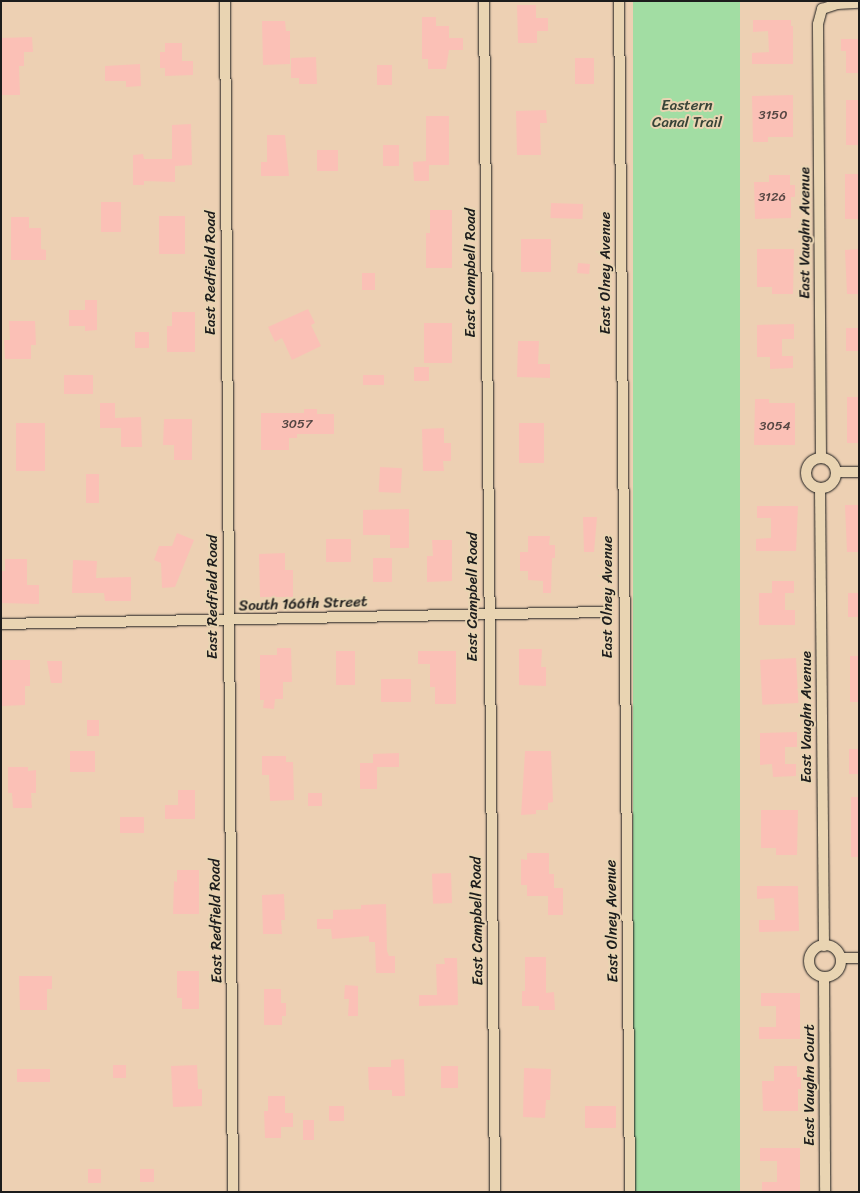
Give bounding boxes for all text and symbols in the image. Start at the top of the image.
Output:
park label: Eastern Canal Trail [652,96,722,131]
house number: 3150 [759,107,787,123]
street label: East Vaughn Avenue [796,167,814,299]
house number: 3126 [758,189,786,205]
street label: East Campbell Road [462,208,480,338]
street label: East Redfield Road [202,211,220,335]
street label: East Olney Avenue [597,212,615,334]
house number: 3057 [282,416,312,432]
house number: 3054 [759,418,791,434]
street label: East Campbell Road [464,532,482,662]
street label: East Redfield Road [204,535,222,659]
street label: East Olney Avenue [599,536,617,658]
street label: South 166th Street [238,593,368,615]
street label: East Vaughn Avenue [798,651,816,783]
street label: East Campbell Road [467,856,487,986]
street label: East Redfield Road [206,858,226,984]
street label: East Olney Avenue [602,860,622,982]
street label: East Vaughn Court [801,1024,819,1146]

